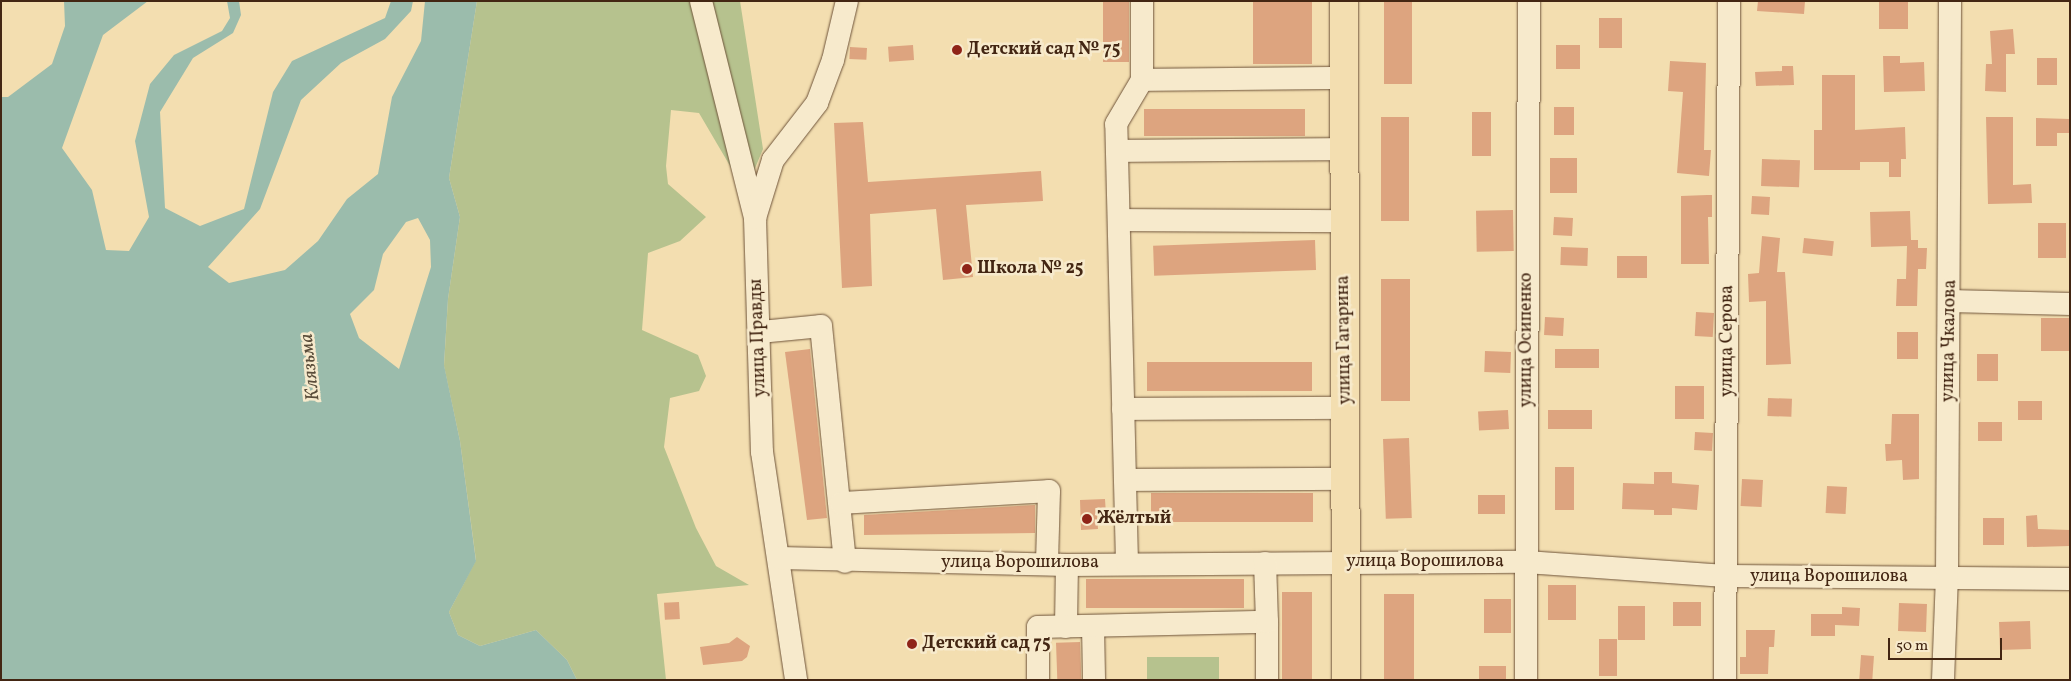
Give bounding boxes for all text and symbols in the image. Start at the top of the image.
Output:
place label: Детский сад № 75 [967,39,1120,61]
marker: Детский сад № 75 [951,44,963,56]
place label: Школа № 25 [977,258,1083,280]
marker: Школа № 25 [961,263,973,275]
street label: улица Осипенко [1516,273,1538,407]
street label: улица Гагарина [1333,275,1357,405]
street label: улица Правды [746,278,772,398]
street label: улица Чкалова [1938,280,1962,402]
street label: улица Серова [1717,285,1739,397]
water label: Клязьма [296,332,326,402]
place label: Жёлтый [1097,508,1171,530]
marker: Жёлтый [1081,513,1093,525]
street label: улица Ворошилова [1346,551,1504,573]
street label: улица Ворошилова [941,552,1099,574]
street label: улица Ворошилова [1750,566,1908,588]
scale bar [1891,628,2005,660]
place label: Детский сад 75 [922,633,1051,655]
text: 50 m [1896,636,1928,657]
marker: Детский сад 75 [906,638,918,650]

